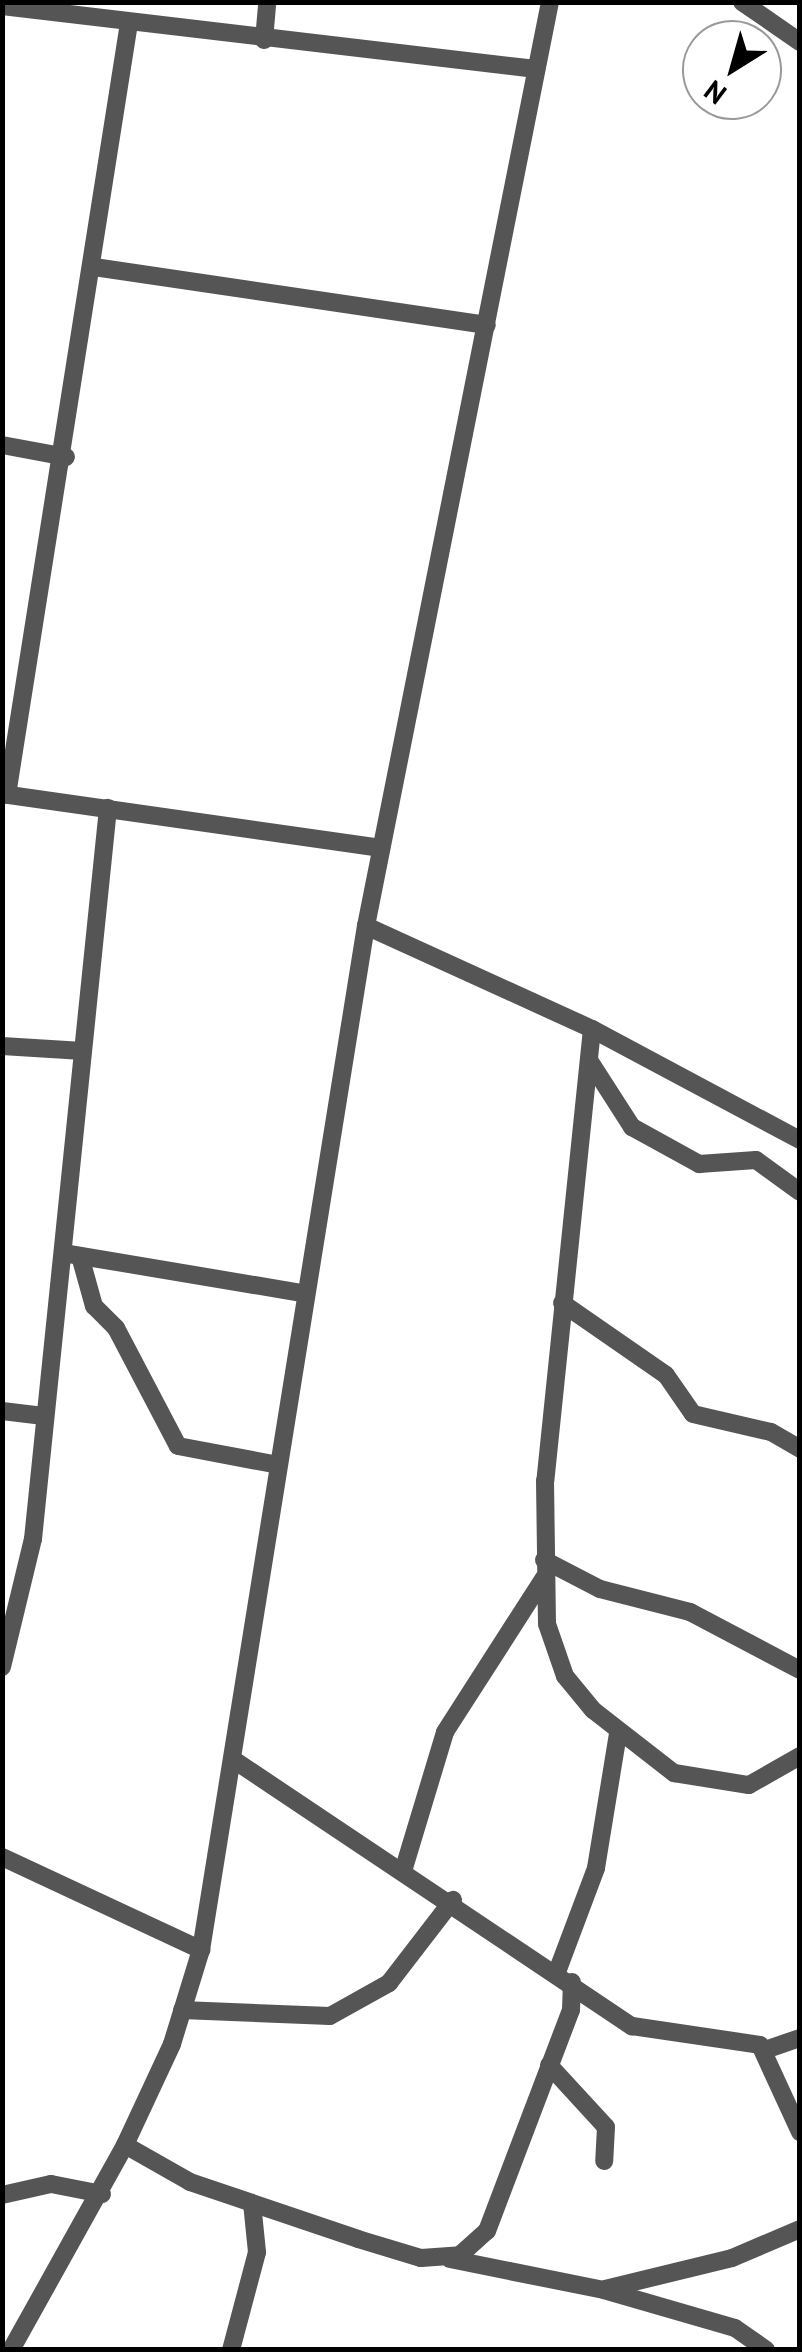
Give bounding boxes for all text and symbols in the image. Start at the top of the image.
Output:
north arrow [682,20,782,120]
text: N [696,72,733,113]

